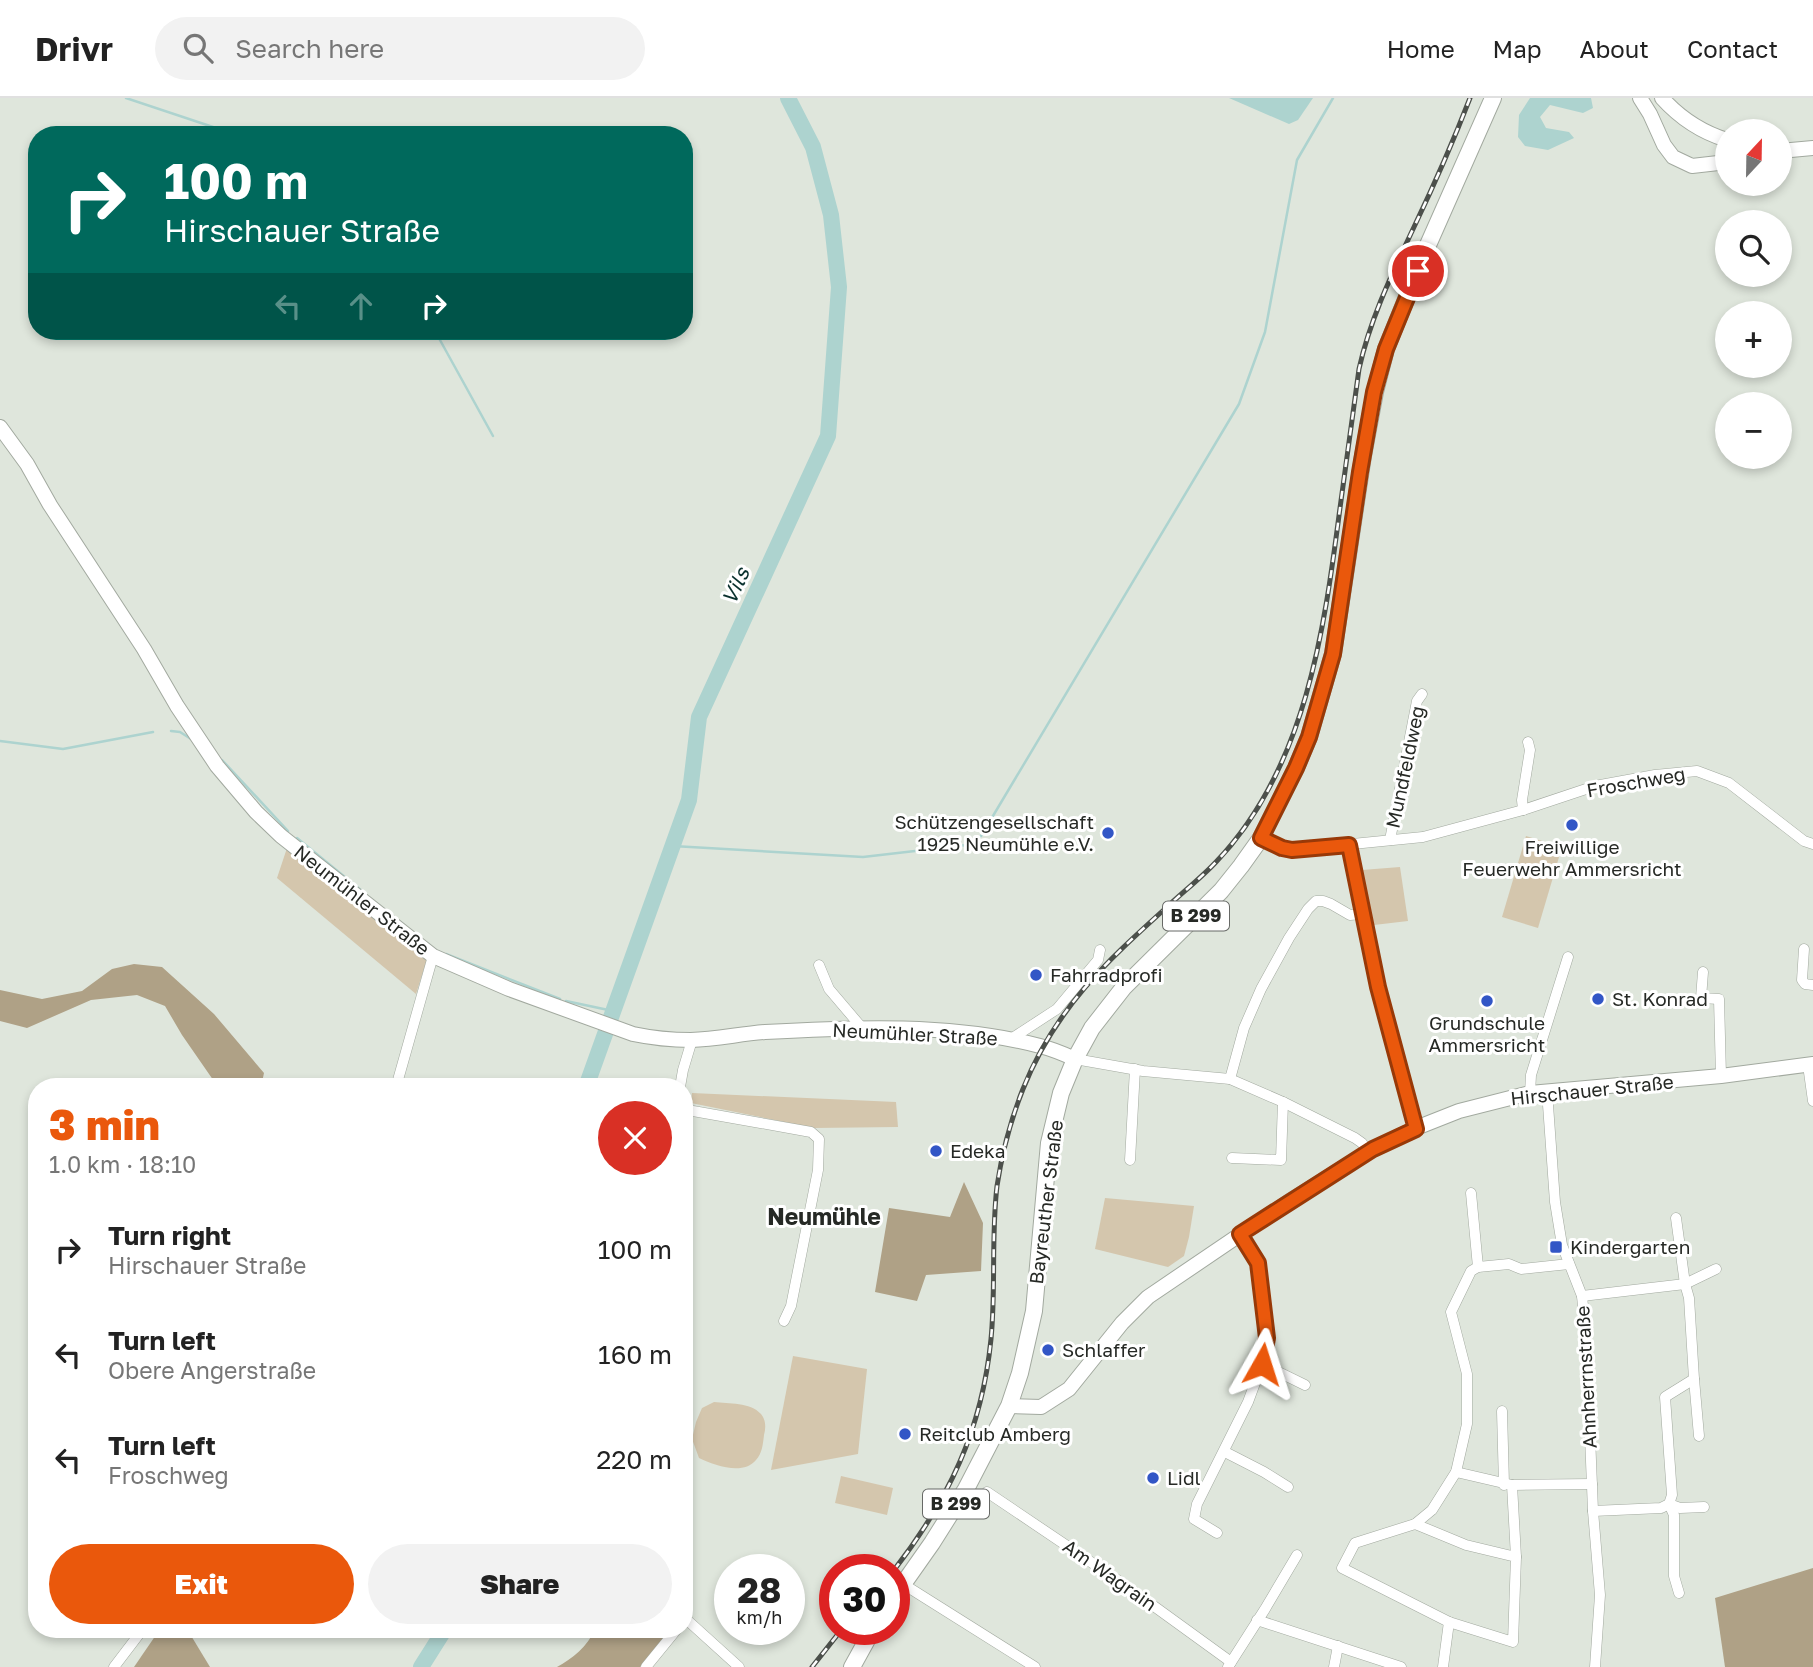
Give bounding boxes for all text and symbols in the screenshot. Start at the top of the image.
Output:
search box [155,17,645,80]
text: Drivr [35,29,113,68]
icon: search [179,29,217,67]
text: Search here [235,33,384,64]
text: Home [1387,34,1455,63]
text: Map [1493,34,1542,63]
text: About [1580,34,1649,63]
text: Contact [1687,34,1778,63]
north arrow [1715,119,1792,196]
map controls [1715,119,1792,469]
text: 100 m [164,151,308,210]
icon: right [49,154,140,245]
button: search [1715,210,1792,287]
text: Hirschauer Straße [164,211,440,249]
pin [1388,241,1448,301]
icon: arrive [1399,252,1437,290]
icon: left [269,287,307,325]
icon: ahead [342,287,380,325]
icon: right [415,287,453,325]
button: + [1715,301,1792,378]
button: − [1715,392,1792,469]
water label: Vils [715,562,755,608]
street label: Mundfeldweg [1380,704,1429,830]
street label: Froschweg [1585,762,1687,801]
place label: Schützengesellschaft 1925 Neumühle e.V. [894,810,1094,855]
marker: Freiwillige Feuerwehr Ammersricht [1564,817,1580,833]
marker: Schützengesellschaft 1925 Neumühle e.V. [1100,825,1116,841]
place label: Freiwillige Feuerwehr Ammersricht [1462,835,1682,880]
street label: Neumühler Straße [290,840,435,960]
road number: B 299 [1163,902,1229,930]
place label: Fahrradprofi [1050,963,1163,986]
marker: Fahrradprofi [1028,967,1044,983]
place label: St. Konrad [1612,987,1708,1010]
marker: St. Konrad [1590,991,1606,1007]
marker: Grundschule Ammersricht [1479,993,1495,1009]
place label: Grundschule Ammersricht [1429,1011,1545,1056]
street label: Neumühler Straße [832,1018,998,1049]
street label: Hirschauer Straße [1509,1070,1675,1110]
text: 3 min [49,1099,160,1149]
button: close [598,1101,672,1175]
street label: Bayreuther Straße [1024,1118,1067,1285]
place label: Edeka [950,1139,1005,1162]
marker: Edeka [928,1143,944,1159]
text: 1.0 km · 18:10 [49,1150,196,1178]
district label: Neumühle [767,1202,881,1230]
text: Turn right [108,1220,231,1251]
icon: right [49,1231,87,1269]
text: 100 m [598,1234,672,1265]
place label: Kindergarten [1570,1235,1690,1258]
marker: Kindergarten [1548,1239,1564,1255]
text: Hirschauer Straße [108,1251,306,1279]
street label: Ahnherrnstraße [1570,1305,1601,1449]
text: Turn left [108,1325,216,1356]
position arrow [1225,1327,1299,1401]
icon: left [49,1336,87,1374]
place label: Schlaffer [1062,1338,1146,1361]
text: 160 m [598,1339,672,1370]
marker: Schlaffer [1040,1342,1056,1358]
text: Obere Angerstraße [108,1356,316,1384]
place label: Reitclub Amberg [919,1422,1071,1445]
marker: Reitclub Amberg [897,1426,913,1442]
text: Turn left [108,1430,216,1461]
icon: left [49,1441,87,1479]
text: 220 m [596,1444,672,1475]
text: Froschweg [108,1461,229,1489]
place label: Lidl [1167,1466,1201,1489]
marker: Lidl [1145,1470,1161,1486]
road number: B 299 [923,1490,989,1518]
street label: Am Wagrain [1059,1534,1162,1615]
button: Exit [49,1544,354,1624]
button: Share [368,1544,672,1624]
speed limit sign: 30 [819,1554,910,1645]
text: 28 [738,1569,781,1611]
text: km/h [737,1606,782,1628]

